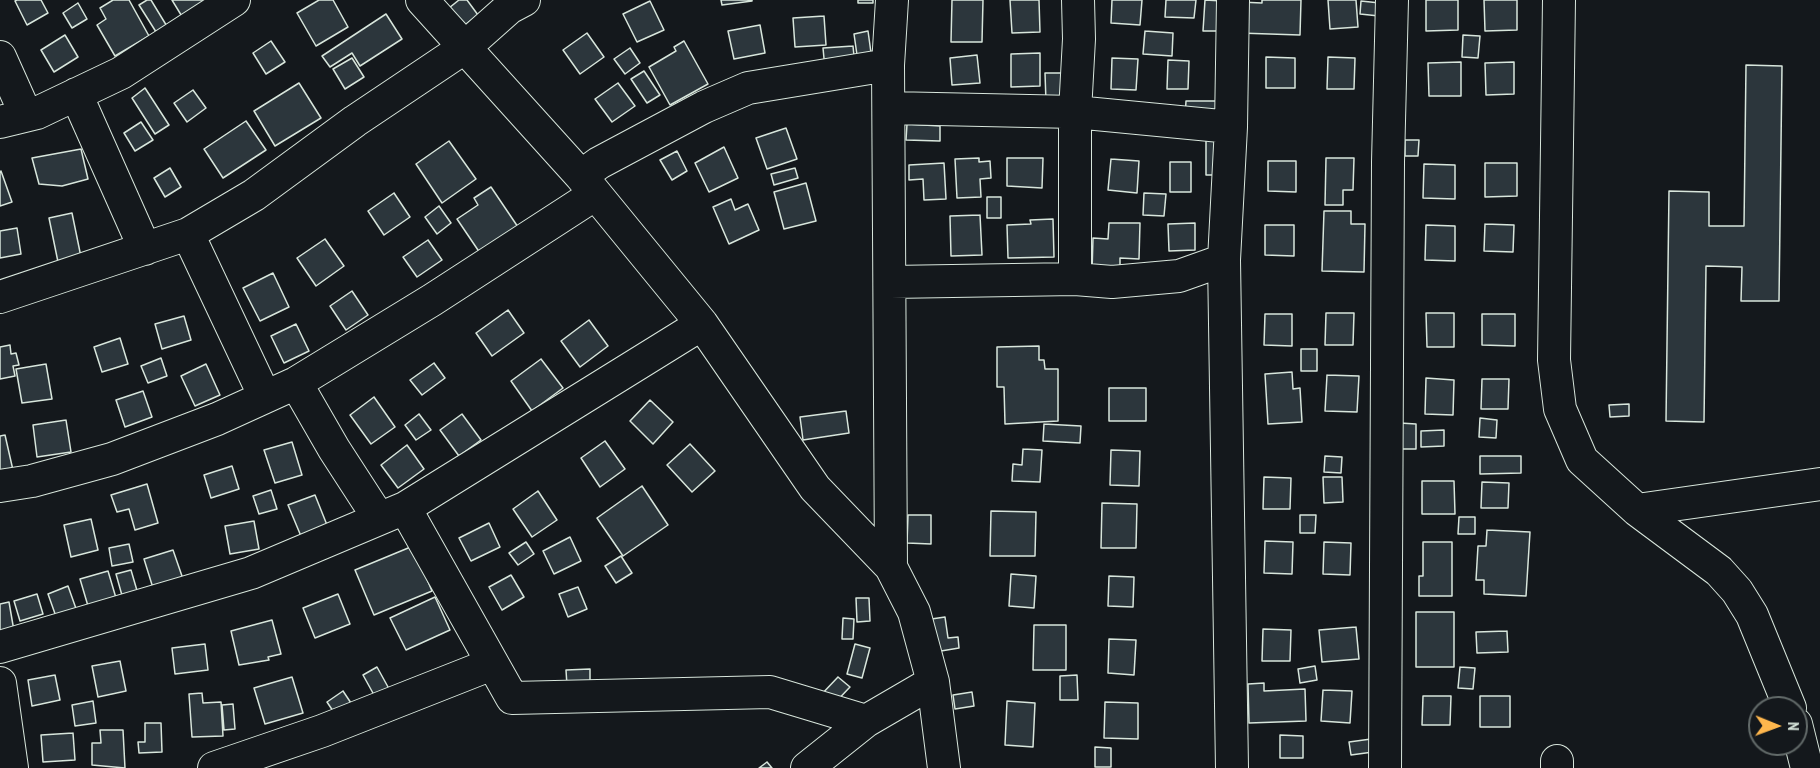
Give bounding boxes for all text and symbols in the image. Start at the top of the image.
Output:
north arrow [1748,696,1808,756]
text: N [1784,722,1804,731]

